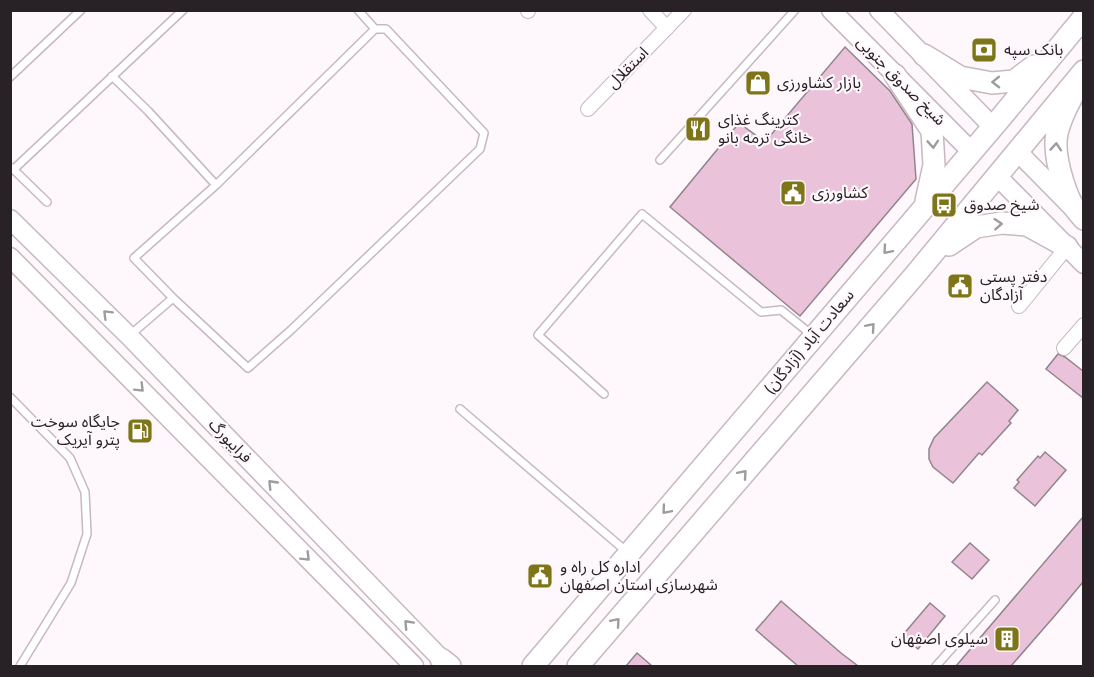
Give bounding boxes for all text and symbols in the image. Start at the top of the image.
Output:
street label: شیخ صدوق جنوبی [851,31,951,131]
bank icon: بانک سپه [969,35,999,65]
place label: بانک سپه [1004,39,1063,61]
street label: استقلال [602,42,654,94]
shop icon: بازار کشاورزی [743,68,773,98]
place label: بازار کشاورزی [777,72,861,94]
one-way arrow [992,76,1001,88]
place label: کترینگ غذای خانگی ترمه بانو [718,109,812,149]
restaurant icon: کترینگ غذای خانگی ترمه بانو [683,114,713,144]
one-way arrow [926,139,939,148]
one-way arrow [1050,142,1063,151]
public building icon: کشاورزی [778,178,808,208]
place label: کشاورزی [812,182,868,204]
bus stop icon: شیخ صدوق [929,190,959,220]
place label: شیخ صدوق [964,194,1040,217]
one-way arrow [993,218,1003,231]
one-way arrow [883,243,894,254]
place label: دفتر پستی آزادگان [980,266,1047,306]
public building icon: دفتر پستی آزادگان [945,271,975,301]
street label: سعادت آباد (آزادگان) [759,285,859,399]
one-way arrow [103,311,114,322]
one-way arrow [863,323,874,334]
one-way arrow [133,382,144,392]
place label: جایگاه سوخت پترو آیریک [31,411,120,451]
street label: فرایبورگ [203,414,257,468]
fuel station icon: جایگاه سوخت پترو آیریک [125,416,155,446]
one-way arrow [736,470,747,481]
one-way arrow [268,481,279,491]
one-way arrow [662,504,673,514]
one-way arrow [299,550,310,561]
place label: اداره کل راه و شهرسازی استان اصفهان [560,556,718,596]
public building icon: اداره کل راه و شهرسازی استان اصفهان [525,561,555,591]
one-way arrow [609,618,620,629]
one-way arrow [404,620,415,631]
building icon: سیلوی اصفهان [992,624,1022,654]
place label: سیلوی اصفهان [891,628,988,650]

